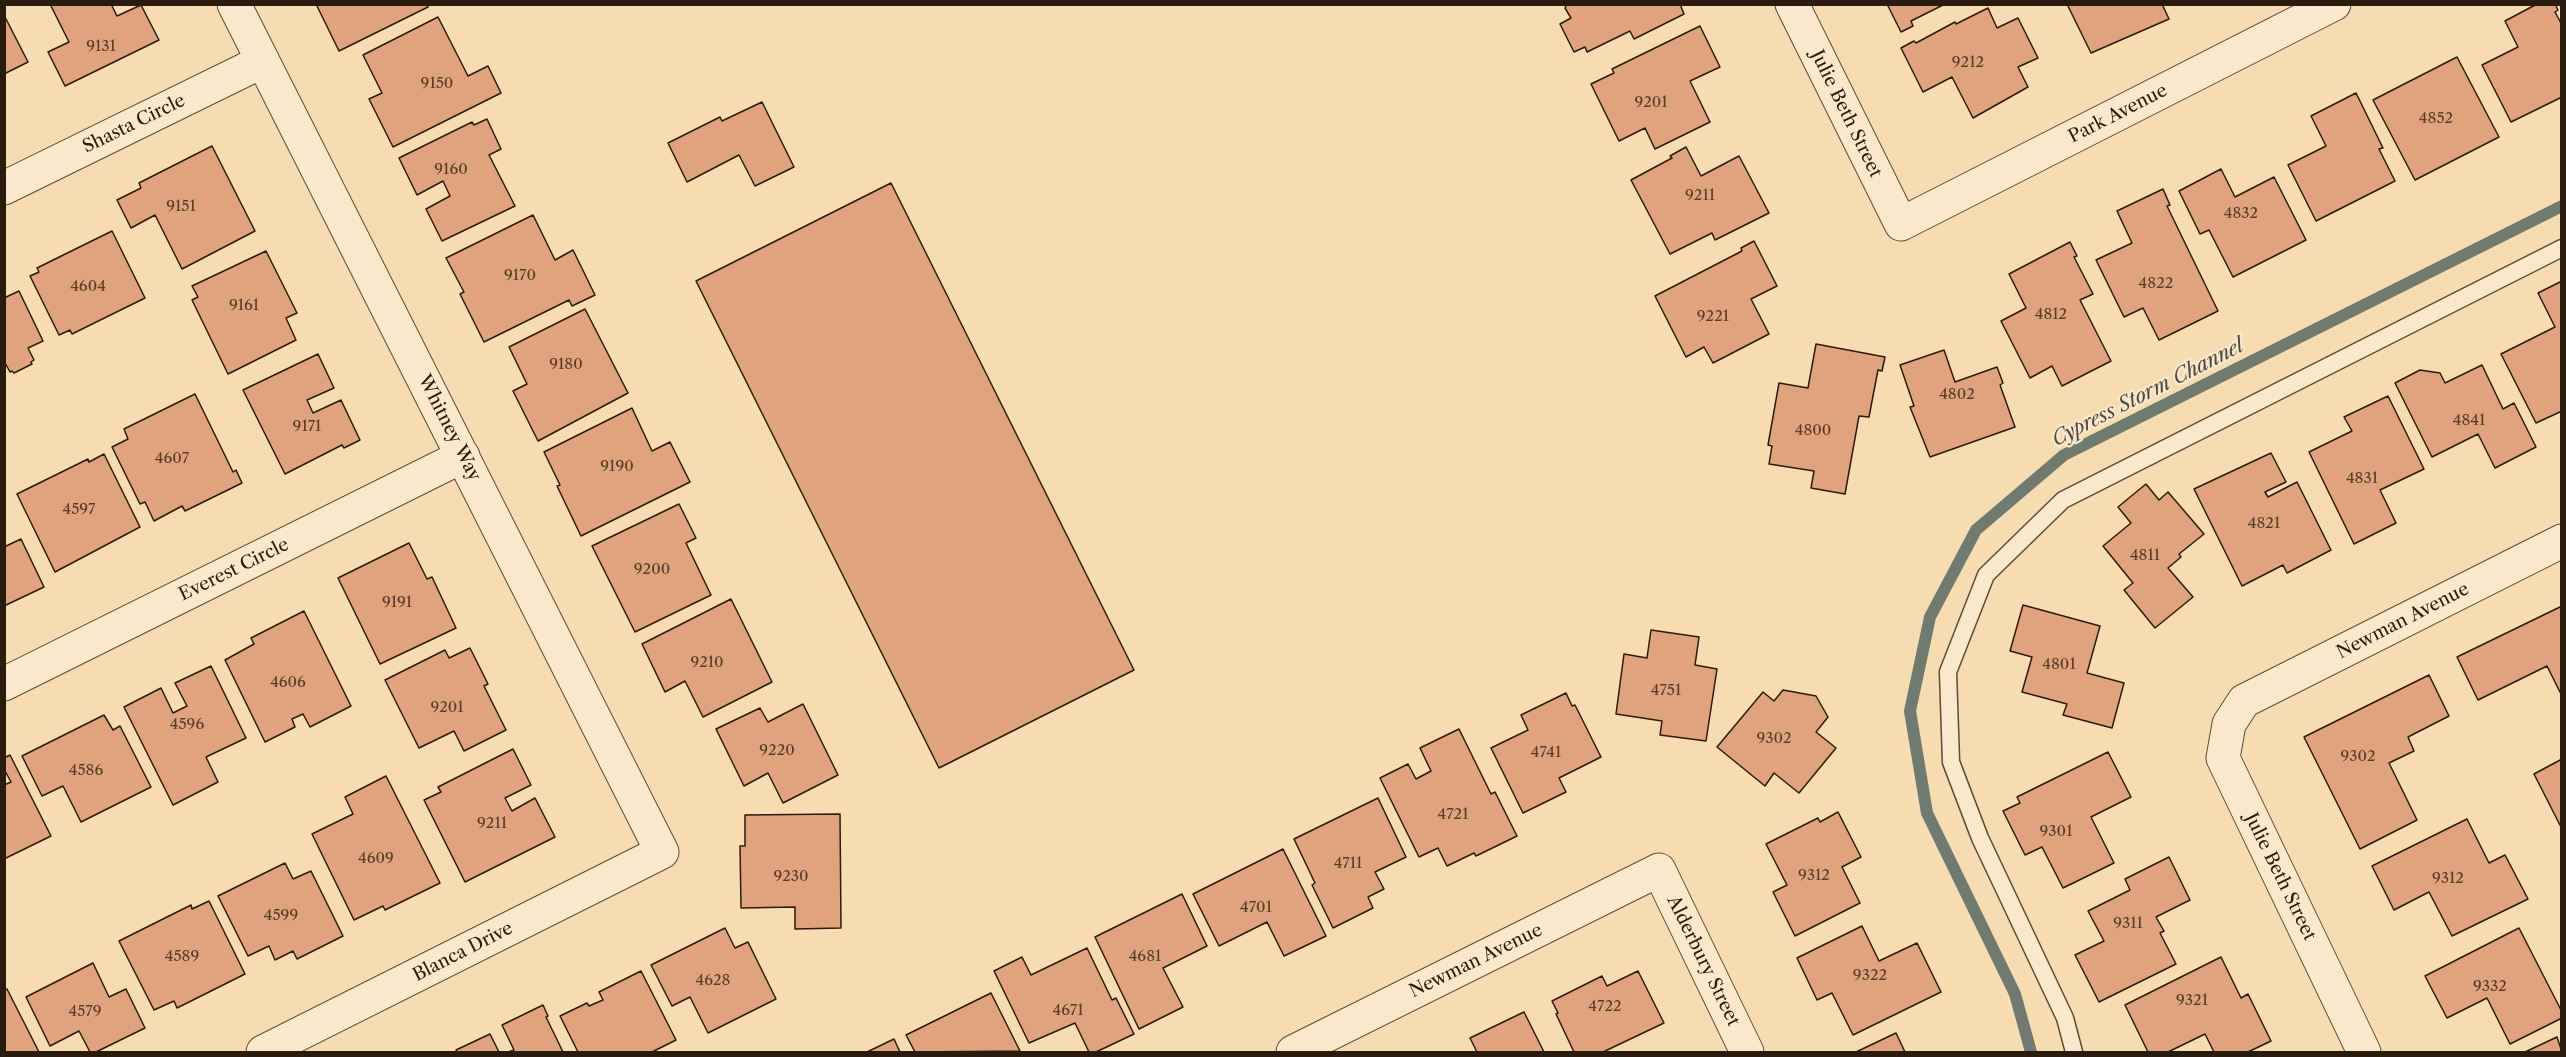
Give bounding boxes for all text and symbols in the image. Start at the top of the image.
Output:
house number: 9131 [86,38,116,56]
street label: Julie Beth Street [1806,47,1886,181]
house number: 9212 [1952,54,1984,72]
house number: 9150 [421,75,453,93]
street label: Park Avenue [2065,80,2171,148]
street label: Shasta Circle [79,90,189,158]
house number: 9201 [1634,94,1668,112]
house number: 4852 [2419,110,2453,128]
house number: 9160 [434,161,468,179]
house number: 9211 [1685,187,1715,205]
house number: 9151 [166,198,196,216]
house number: 4832 [2224,205,2258,223]
house number: 9170 [504,267,536,285]
house number: 4822 [2139,275,2173,293]
house number: 4604 [70,278,106,296]
house number: 9161 [229,297,259,315]
house number: 4812 [2035,306,2067,324]
house number: 9221 [1697,308,1729,326]
water label: Cypress Storm Channel [2048,334,2248,452]
house number: 9180 [549,356,583,374]
street label: Whitney Way [413,371,485,485]
house number: 4802 [1939,386,1975,404]
house number: 4841 [2453,412,2485,430]
house number: 9171 [293,418,321,436]
house number: 4800 [1795,422,1831,440]
house number: 4607 [155,450,189,468]
house number: 9190 [600,458,634,476]
house number: 4831 [2346,470,2378,488]
house number: 4597 [63,501,95,519]
house number: 4821 [2248,515,2280,533]
street label: Everest Circle [176,534,292,606]
house number: 4811 [2130,547,2160,565]
house number: 9200 [634,561,670,579]
street label: Newman Avenue [2333,578,2473,664]
house number: 9191 [382,594,412,612]
house number: 9210 [690,654,724,672]
house number: 4801 [2042,656,2076,674]
house number: 4606 [270,674,306,692]
house number: 4751 [1651,682,1681,700]
house number: 9201 [430,699,464,717]
house number: 4596 [170,716,204,734]
house number: 9302 [1756,730,1792,748]
house number: 9220 [759,742,795,760]
house number: 4741 [1531,744,1561,762]
house number: 9302 [2340,748,2376,766]
house number: 4586 [69,762,103,780]
house number: 4721 [1438,806,1468,824]
street label: Julie Beth Street [2240,810,2320,944]
house number: 9211 [477,815,507,833]
house number: 9301 [2040,823,2072,841]
house number: 4609 [358,850,394,868]
house number: 4711 [1334,855,1362,873]
house number: 9312 [1798,867,1830,885]
house number: 9230 [773,868,809,886]
house number: 9312 [2432,870,2464,888]
street label: Alderbury Street [1662,892,1744,1030]
house number: 4701 [1240,899,1272,917]
house number: 4599 [264,907,298,925]
house number: 9311 [2113,915,2143,933]
street label: Blanca Drive [410,918,516,986]
street label: Newman Avenue [1406,919,1546,1003]
house number: 4589 [165,948,199,966]
house number: 4681 [1129,948,1161,966]
house number: 9322 [1853,967,1887,985]
house number: 4628 [696,972,730,990]
house number: 9332 [2473,978,2507,996]
house number: 9321 [2176,992,2208,1010]
house number: 4722 [1588,998,1622,1016]
house number: 4671 [1053,1002,1083,1020]
house number: 4579 [69,1003,101,1021]

